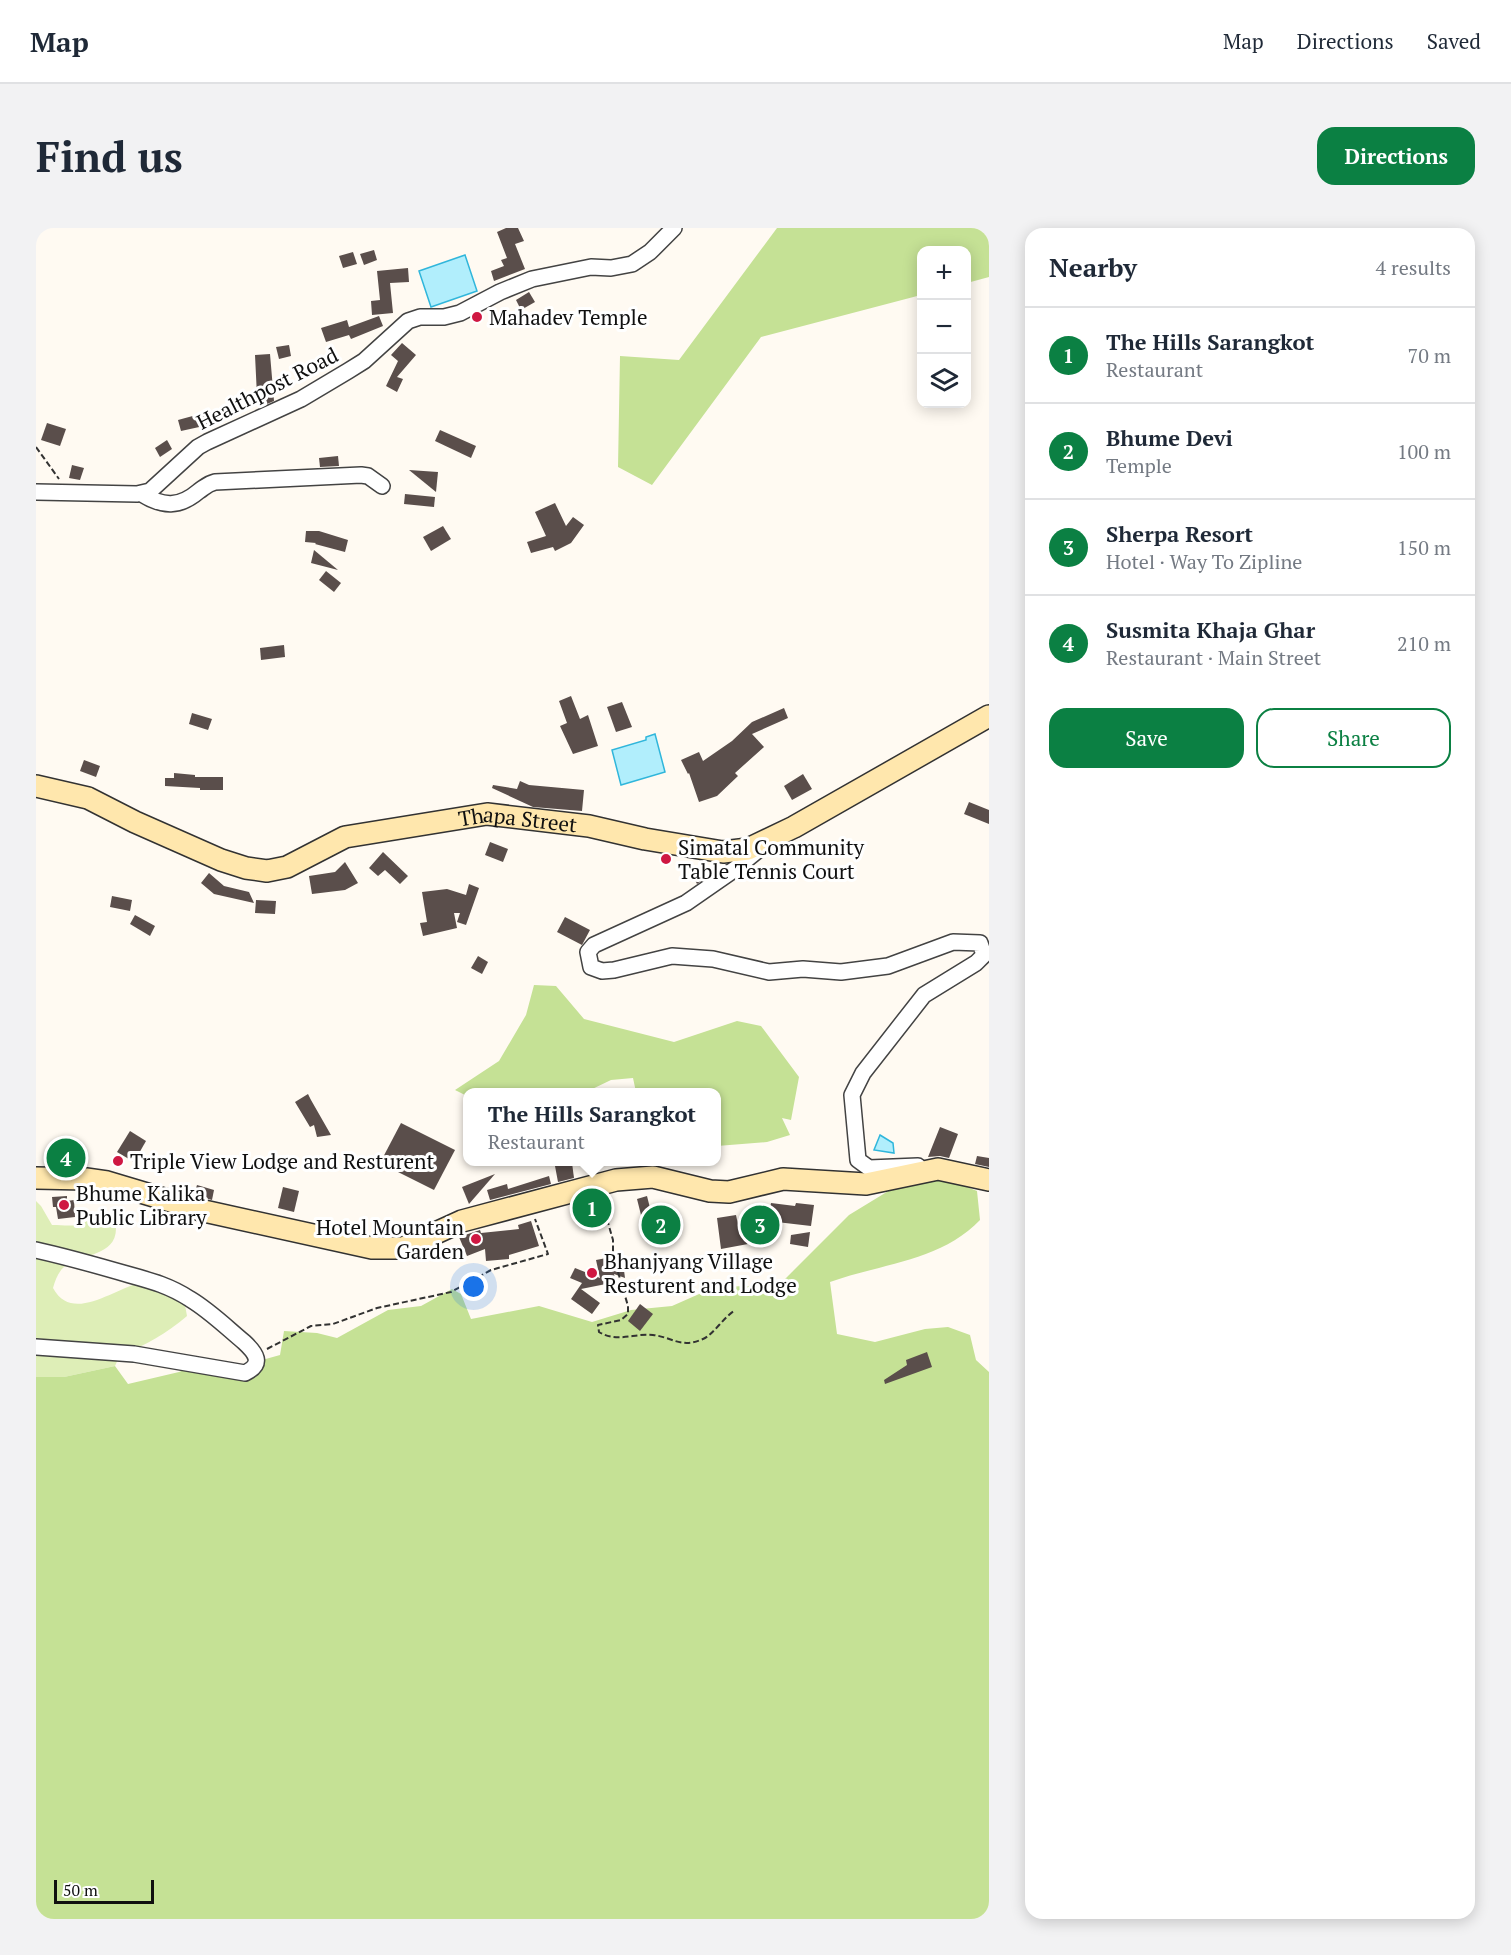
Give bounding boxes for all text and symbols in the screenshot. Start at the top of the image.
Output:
text: Map [30,23,89,60]
text: Map [1223,27,1264,55]
text: Directions [1297,27,1394,55]
text: Saved [1427,27,1481,55]
button: Directions [1317,127,1475,185]
text: Find us [36,128,183,184]
map controls [917,246,971,408]
button: + [917,246,971,300]
text: Nearby [1049,250,1137,284]
text: 4 results [1376,254,1451,281]
button: − [917,300,971,354]
place label: Mahadev Temple [489,303,647,331]
marker: Mahadev Temple [470,310,484,324]
text: The Hills Sarangkot [1106,327,1314,356]
street label: Healthpost Road [191,340,343,436]
text: 1 [1063,342,1074,369]
text: 70 m [1408,342,1451,369]
button: layers [917,354,971,408]
text: Restaurant [1106,356,1203,383]
text: Bhume Devi [1106,423,1233,452]
text: 2 [1063,438,1074,465]
text: 100 m [1397,438,1451,465]
text: Temple [1106,452,1172,479]
text: Sherpa Resort [1106,519,1253,548]
text: 3 [1063,534,1074,561]
text: 150 m [1397,534,1451,561]
text: Hotel · Way To Zipline [1106,548,1302,575]
text: Susmita Khaja Ghar [1106,615,1315,644]
text: 4 [1063,630,1074,657]
text: 210 m [1397,630,1451,657]
text: Restaurant · Main Street [1106,644,1321,671]
button: Save [1049,708,1244,768]
button: Share [1256,708,1451,768]
street label: Thapa Street [456,800,579,839]
place label: Simatal Community Table Tennis Court [678,833,865,885]
marker: Simatal Community Table Tennis Court [659,852,673,866]
popup [463,1088,721,1166]
text: The Hills Sarangkot [488,1099,696,1128]
text: Restaurant [488,1128,585,1155]
pin: 4 [46,1136,86,1180]
place label: Triple View Lodge and Resturent [130,1147,435,1175]
marker: Triple View Lodge and Resturent [111,1154,125,1168]
place label: Bhume Kalika Public Library [76,1179,207,1231]
pin: 1 [572,1186,612,1230]
marker: Bhume Kalika Public Library [57,1198,71,1212]
pin: 2 [642,1202,680,1248]
pin: 3 [740,1202,780,1248]
place label: Hotel Mountain Garden [316,1213,465,1265]
marker: Hotel Mountain Garden [469,1232,483,1246]
place label: Bhanjyang Village Resturent and Lodge [604,1247,797,1299]
marker: Bhanjyang Village Resturent and Lodge [585,1266,599,1280]
your location [459,1272,488,1301]
scale bar [54,1877,154,1904]
text: 50 m [63,1879,98,1901]

